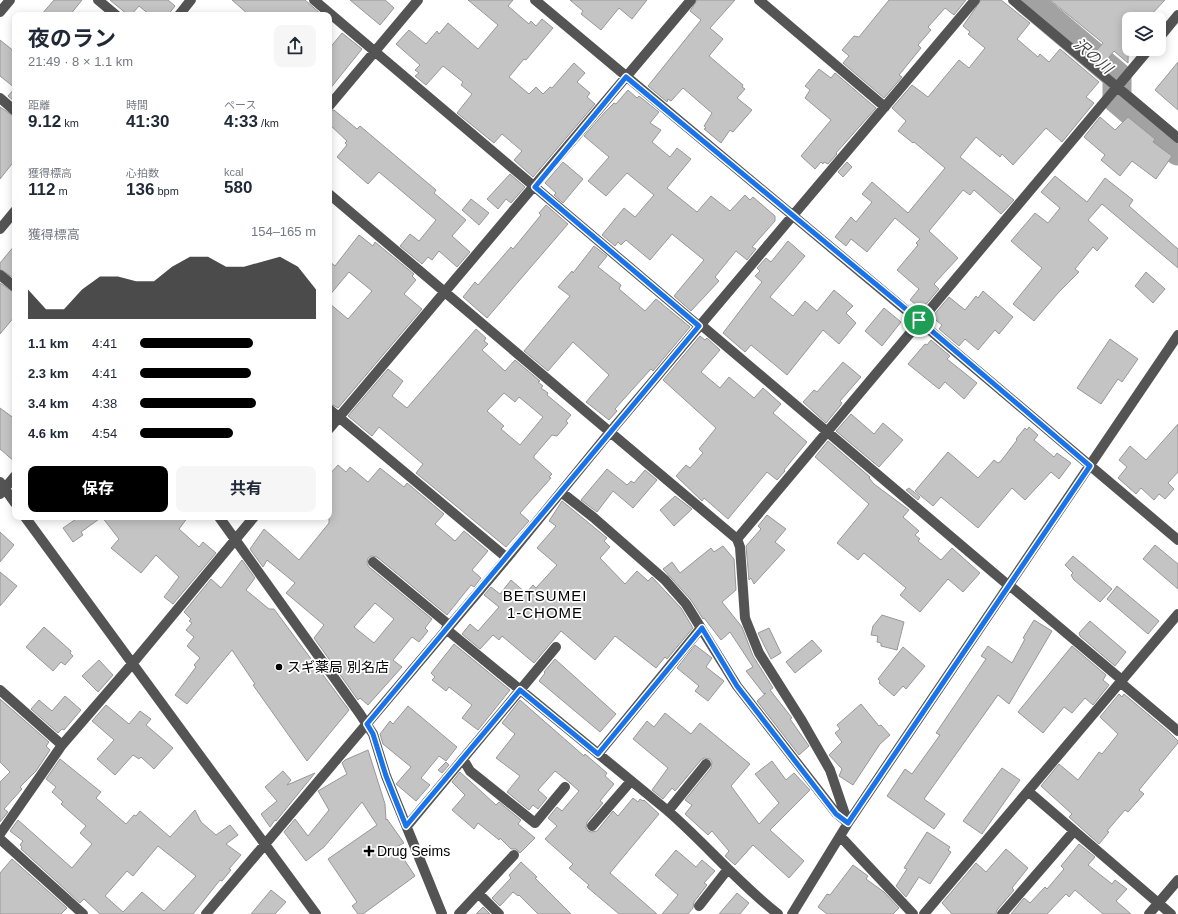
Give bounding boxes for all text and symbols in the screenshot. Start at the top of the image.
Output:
map controls [1122,12,1166,56]
button: layers [1122,12,1166,56]
button: share [274,25,316,67]
text: 夜のラン [28,26,116,51]
water label: 沢の川 [1071,35,1118,78]
text: 21:49 · 8 × 1.1 km [28,54,133,69]
text: 距離 [28,99,50,111]
text: 時間 [126,99,148,111]
text: ペース [224,99,256,111]
text: 9.12 [28,112,61,131]
text: 41:30 [126,112,169,131]
text: 4:33 [224,112,258,131]
text: km [61,117,79,129]
text: /km [258,117,279,129]
text: kcal [224,166,244,178]
text: 獲得標高 [28,167,72,179]
text: 心拍数 [126,167,159,179]
text: 580 [224,178,252,197]
text: 112 [28,180,55,199]
text: 136 [126,180,154,199]
text: m [55,185,68,197]
text: bpm [154,185,179,197]
text: 154–165 m [251,224,316,239]
text: 獲得標高 [28,227,80,242]
pin [902,303,936,337]
icon: arrive [908,309,930,331]
text: 1.1 km [28,336,68,351]
text: 4:41 [92,336,117,351]
text: 2.3 km [28,366,68,381]
text: 4:41 [92,366,117,381]
text: 3.4 km [28,396,68,411]
text: 4:38 [92,396,117,411]
text: 4.6 km [28,426,68,441]
text: 4:54 [92,426,117,441]
button: 保存 [28,466,168,512]
button: 共有 [176,466,316,512]
district label: BETSUMEI 1-CHOME [503,587,587,621]
place label: スギ薬局 別名店 [287,659,389,675]
marker: スギ薬局 別名店 [274,662,284,672]
place label: Drug Seims [377,843,450,859]
marker: Drug Seims [364,846,374,856]

